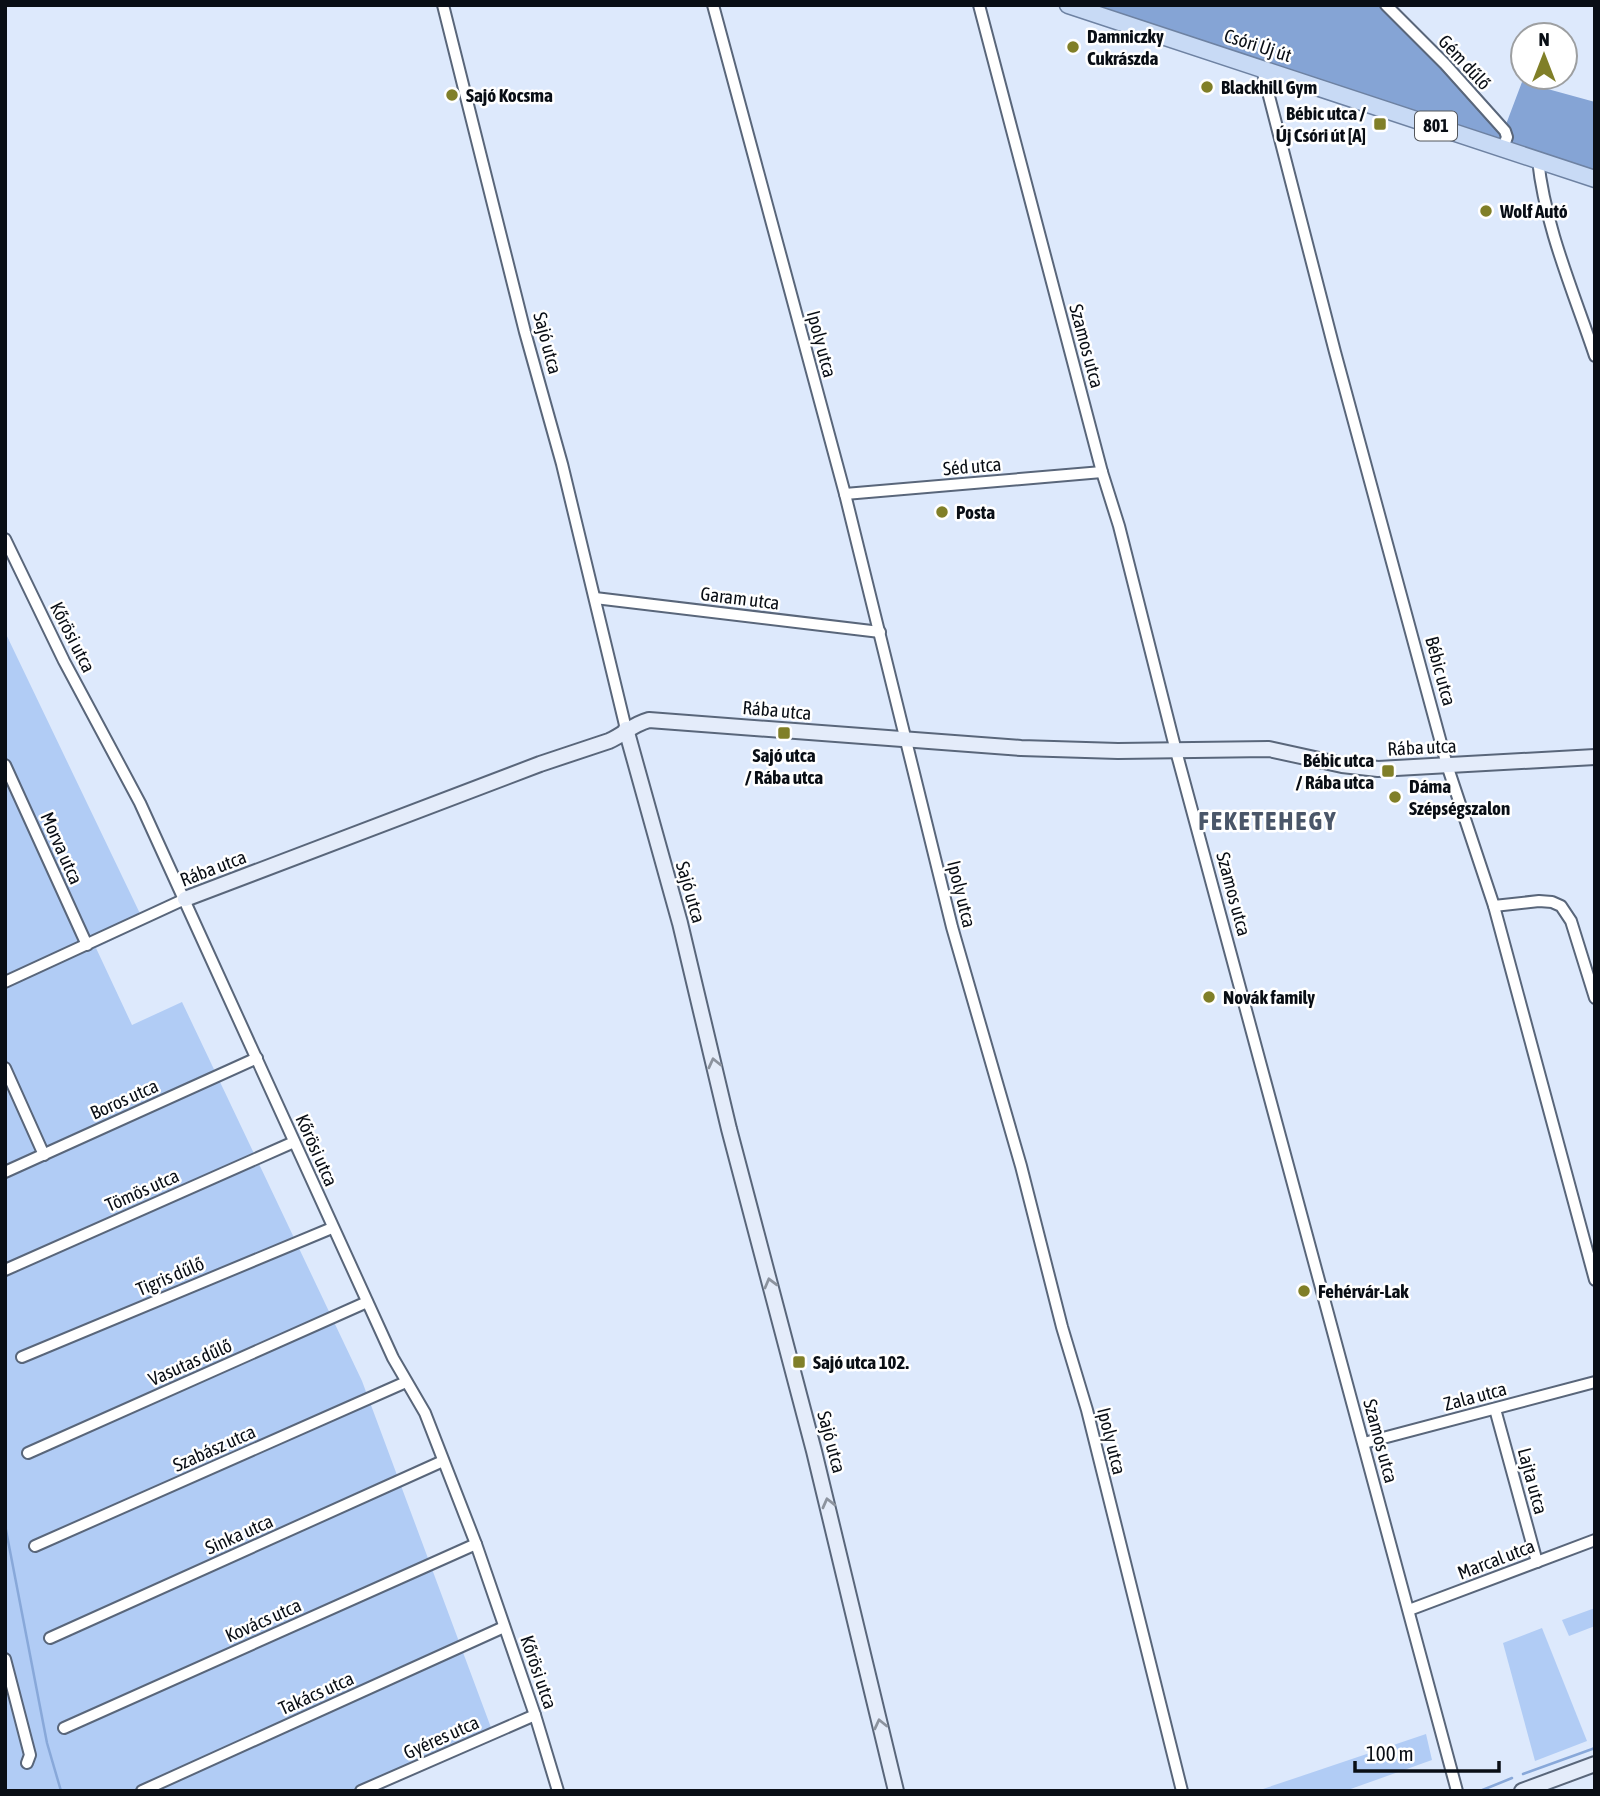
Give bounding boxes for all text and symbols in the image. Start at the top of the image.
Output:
north arrow [1509,21,1579,91]
street label: Csóri Új út [1221,24,1295,66]
place label: Damniczky Cukrászda [1087,25,1164,69]
text: N [1538,28,1550,50]
street label: Gém dűlő [1434,30,1496,94]
marker: Damniczky Cukrászda [1065,39,1081,55]
place label: Blackhill Gym [1221,76,1317,98]
marker: Blackhill Gym [1199,79,1215,95]
place label: Sajó Kocsma [466,84,553,106]
marker: Sajó Kocsma [444,87,460,103]
place label: Bébic utca / Új Csóri út [A] [1276,102,1367,146]
road number: 801 [1415,112,1457,140]
marker: Bébic utca / Új Csóri út [A] [1372,116,1388,132]
place label: Wolf Autó [1499,200,1568,222]
marker: Wolf Autó [1478,203,1494,219]
street label: Szamos utca [1065,302,1109,390]
street label: Ipoly utca [803,308,841,380]
street label: Sajó utca [529,310,567,376]
street label: Séd utca [942,452,1002,480]
place label: Posta [956,501,995,523]
marker: Posta [934,504,950,520]
street label: Garam utca [699,582,781,614]
street label: Kőrösi utca [46,598,100,676]
street label: Bébic utca [1421,634,1461,708]
street label: Rába utca [742,696,812,724]
marker: Sajó utca / Rába utca [776,725,792,741]
street label: Rába utca [1387,734,1457,760]
place label: Sajó utca / Rába utca [745,744,823,788]
place label: Bébic utca / Rába utca [1296,749,1374,793]
marker: Bébic utca / Rába utca [1380,763,1396,779]
place label: Dáma Szépségszalon [1409,775,1510,819]
marker: Dáma Szépségszalon [1387,789,1403,805]
district label: FEKETEHEGY [1198,806,1338,836]
street label: Morva utca [36,809,88,887]
street label: Rába utca [177,845,249,891]
street label: Szamos utca [1212,850,1256,938]
street label: Ipoly utca [943,858,981,930]
street label: Sajó utca [672,859,710,925]
place label: Novák family [1223,986,1315,1008]
marker: Novák family [1201,989,1217,1005]
one-way arrow [707,1057,722,1069]
street label: Boros utca [87,1074,161,1124]
street label: Kőrösi utca [291,1111,343,1189]
street label: Tömös utca [102,1164,182,1216]
street label: Tigris dűlő [133,1252,207,1300]
one-way arrow [763,1277,778,1289]
place label: Fehérvár-Lak [1318,1280,1409,1302]
marker: Fehérvár-Lak [1296,1283,1312,1299]
street label: Vasutas dűlő [145,1334,235,1390]
place label: Sajó utca 102. [813,1351,909,1373]
marker: Sajó utca 102. [791,1354,807,1370]
street label: Zala utca [1441,1377,1509,1415]
street label: Szamos utca [1359,1397,1403,1485]
street label: Ipoly utca [1093,1405,1131,1477]
street label: Sajó utca [813,1409,851,1475]
street label: Szabász utca [169,1420,259,1476]
street label: Lajta utca [1514,1445,1552,1517]
one-way arrow [822,1497,836,1509]
street label: Sinka utca [202,1509,276,1559]
street label: Marcal utca [1454,1534,1538,1584]
street label: Kovács utca [222,1594,304,1646]
street label: Kőrösi utca [516,1632,562,1712]
street label: Takács utca [275,1667,357,1719]
street label: Gyéres utca [400,1711,482,1763]
one-way arrow [874,1718,889,1730]
scale bar [1355,1730,1498,1774]
text: 100 m [1366,1741,1414,1765]

